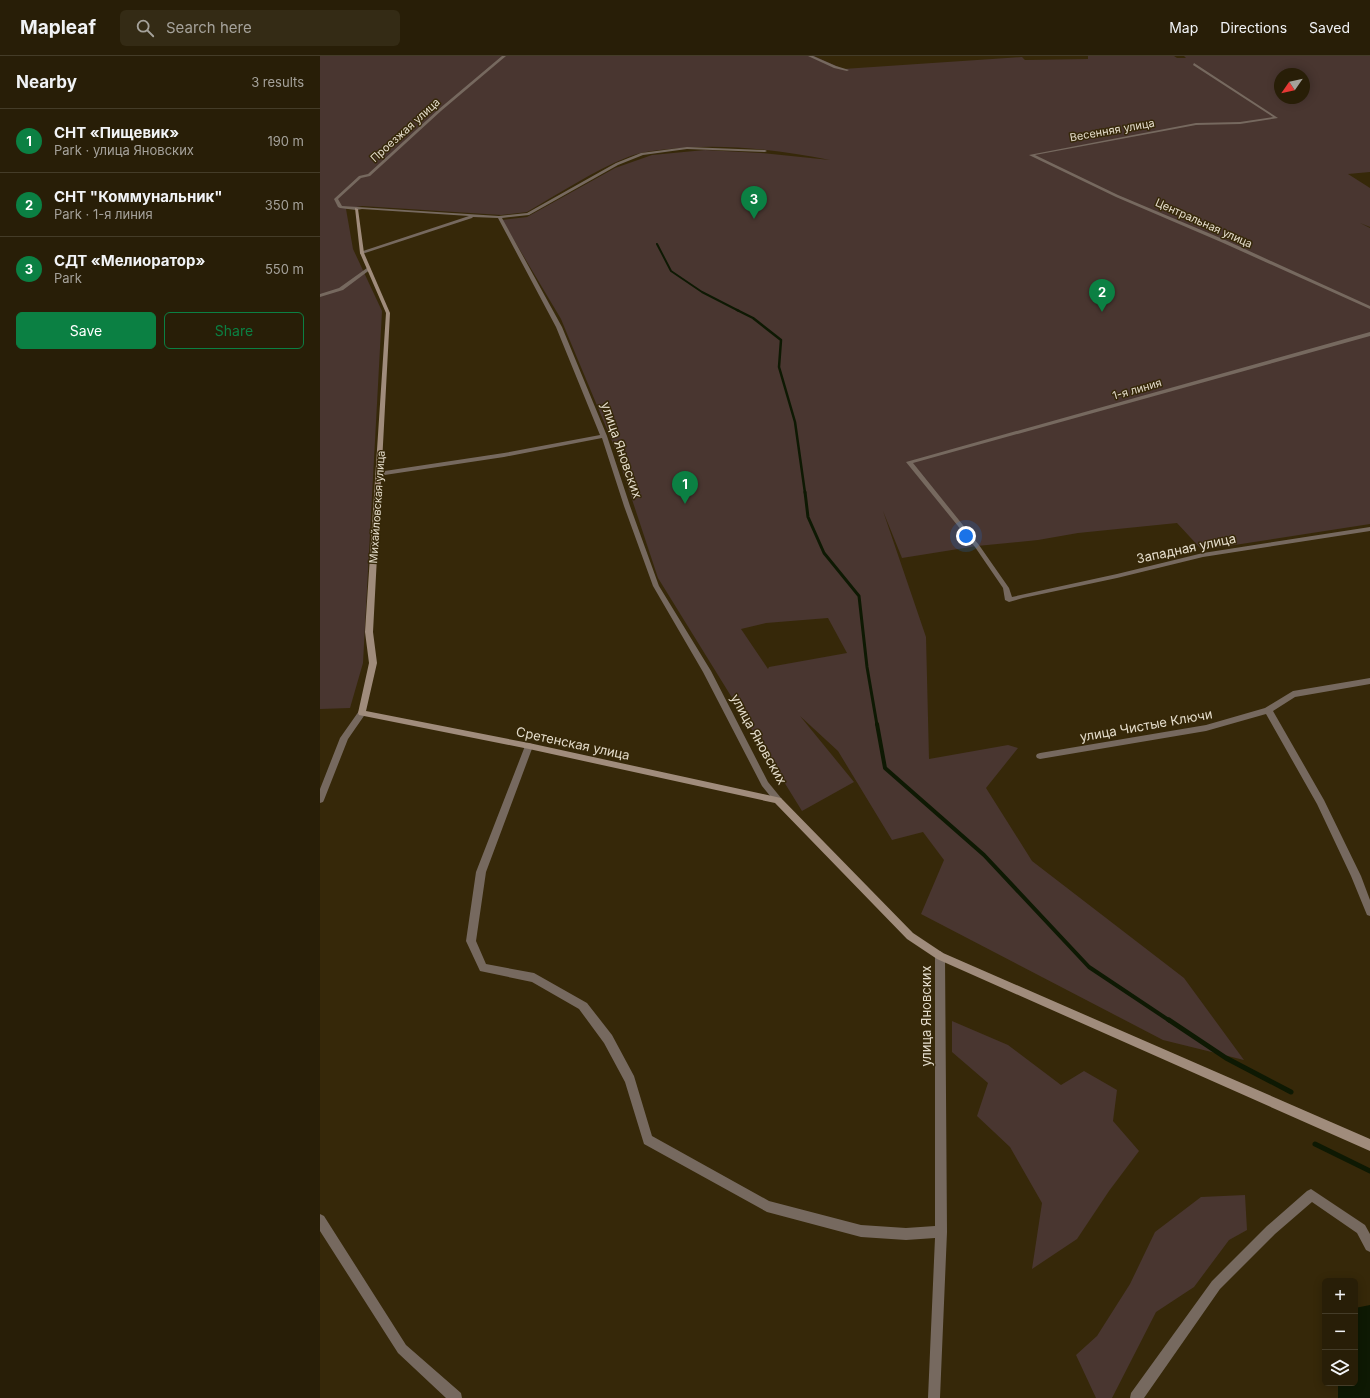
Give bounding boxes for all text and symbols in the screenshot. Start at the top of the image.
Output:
search box [120,10,400,46]
text: Mapleaf [20,16,96,39]
icon: search [134,17,156,39]
text: Search here [166,18,252,37]
text: Map [1169,19,1198,36]
text: Directions [1220,19,1287,36]
text: Saved [1309,19,1350,36]
north arrow [1274,68,1310,104]
text: Nearby [16,72,77,92]
text: 3 results [251,74,304,90]
street label: Проезжая улица [367,95,443,165]
street label: Весенняя улица [1068,116,1156,144]
text: СНТ «Пищевик» [54,123,179,142]
text: 1 [26,133,32,149]
text: 190 m [267,133,304,149]
text: Park · улица Яновских [54,142,194,158]
pin: 3 [741,186,767,219]
text: СНТ "Коммунальник" [54,187,223,206]
street label: Центральная улица [1153,195,1255,251]
text: 2 [25,197,33,213]
text: 350 m [265,197,304,213]
text: Park · 1-я линия [54,206,153,222]
text: СДТ «Мелиоратор» [54,251,205,270]
text: 3 [25,261,33,277]
text: 550 m [265,261,304,277]
text: Park [54,270,82,286]
pin: 2 [1089,279,1115,312]
button: Save [16,312,156,349]
button: Share [164,312,304,349]
street label: 1-я линия [1111,375,1163,403]
street label: улица Яновских [598,400,646,500]
street label: Михайловская улица [366,450,388,564]
pin: 1 [672,471,698,504]
your location [956,526,976,546]
street label: Западная улица [1135,530,1237,566]
street label: улица Яновских [728,691,790,787]
street label: улица Чистые Ключи [1078,705,1214,745]
street label: Сретенская улица [515,723,631,763]
street label: улица Яновских [918,965,934,1067]
map controls [1322,1278,1358,1386]
button: + [1322,1278,1358,1314]
button: − [1322,1314,1358,1350]
button: layers [1322,1350,1358,1386]

